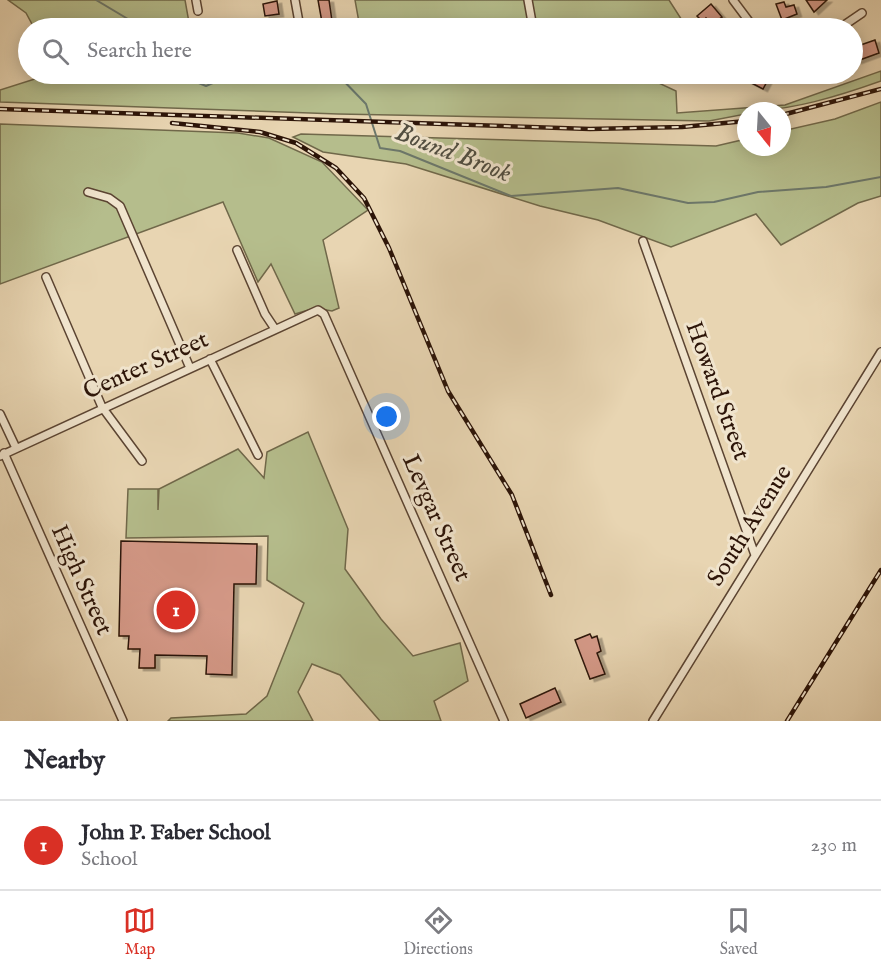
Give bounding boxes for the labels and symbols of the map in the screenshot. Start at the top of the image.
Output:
north arrow [737,102,791,156]
water label: Bound Brook [390,116,516,190]
street label: Howard Street [678,317,756,465]
street label: Center Street [79,325,213,407]
your location [372,402,401,431]
street label: Levgar Street [394,450,478,586]
street label: South Avenue [701,460,799,592]
street label: High Street [43,520,119,640]
pin: 1 [156,588,195,632]

